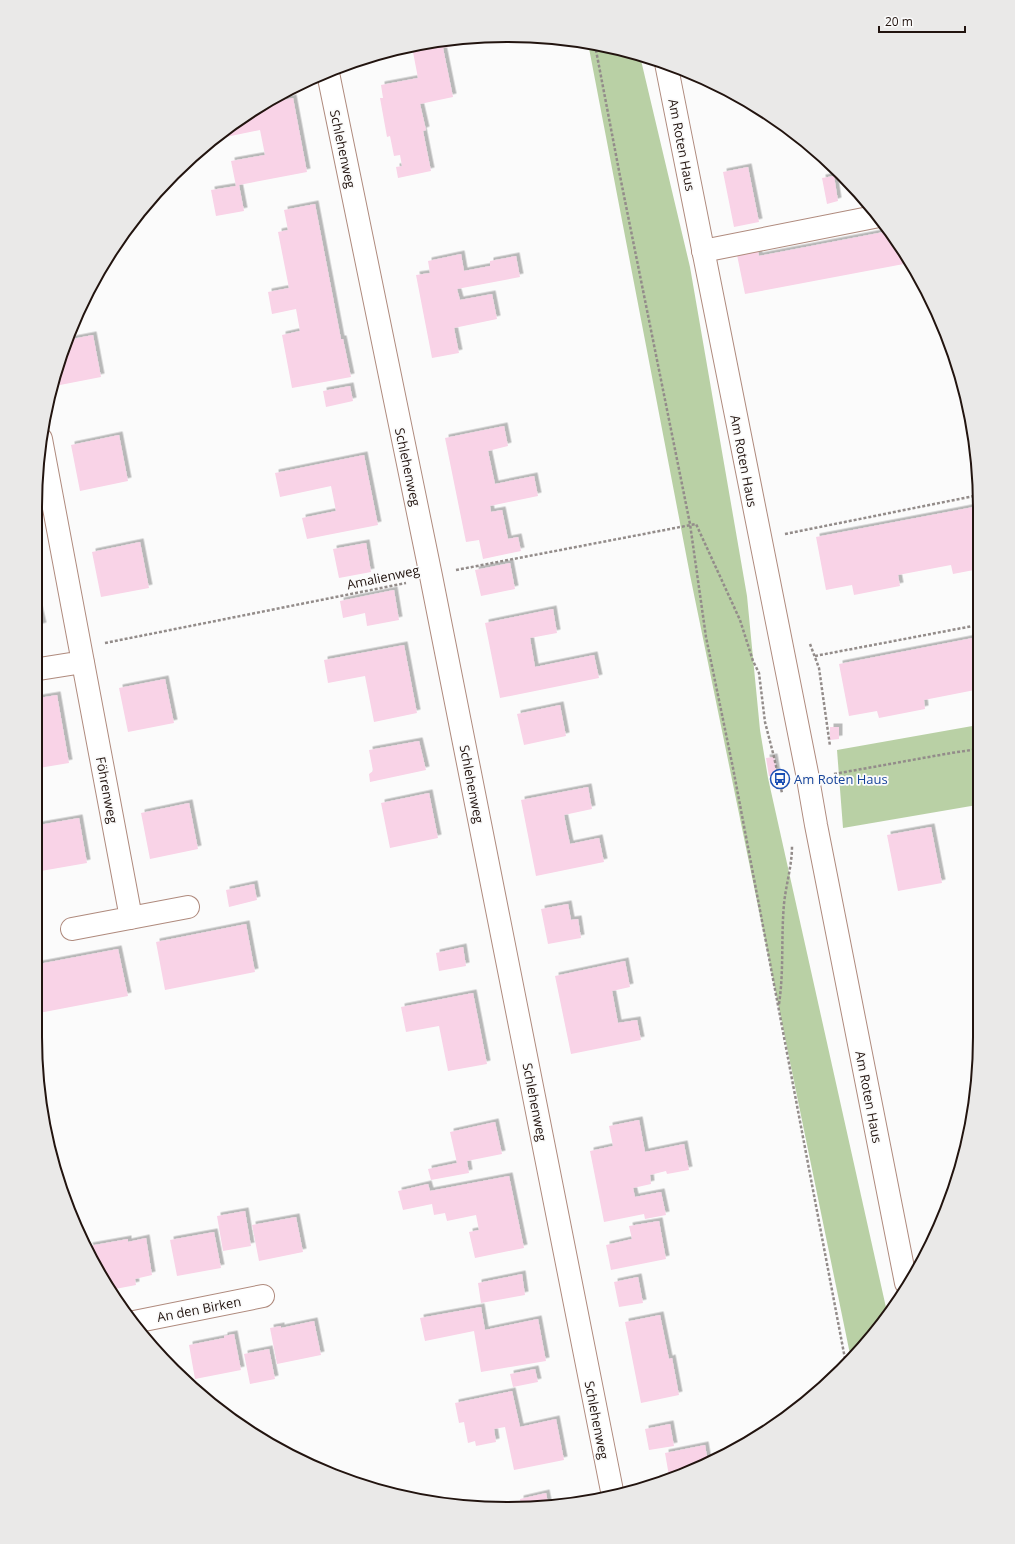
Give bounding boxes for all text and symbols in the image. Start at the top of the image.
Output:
scale bar [879,8,965,34]
text: 20 m [885,13,913,30]
street label: Am Roten Haus [664,97,700,193]
street label: Schlehenweg [326,108,360,190]
street label: Am Roten Haus [726,413,762,509]
street label: Schlehenweg [391,426,425,508]
street label: Amalienweg [345,561,421,593]
street label: Schlehenweg [456,743,488,825]
street label: Föhrenweg [92,755,122,825]
bus stop icon: Am Roten Haus [769,768,791,790]
place label: Am Roten Haus [794,770,888,788]
street label: Am Roten Haus [851,1049,887,1145]
street label: Schlehenweg [519,1061,551,1143]
street label: An den Birken [155,1292,243,1326]
street label: Schlehenweg [581,1379,613,1461]

